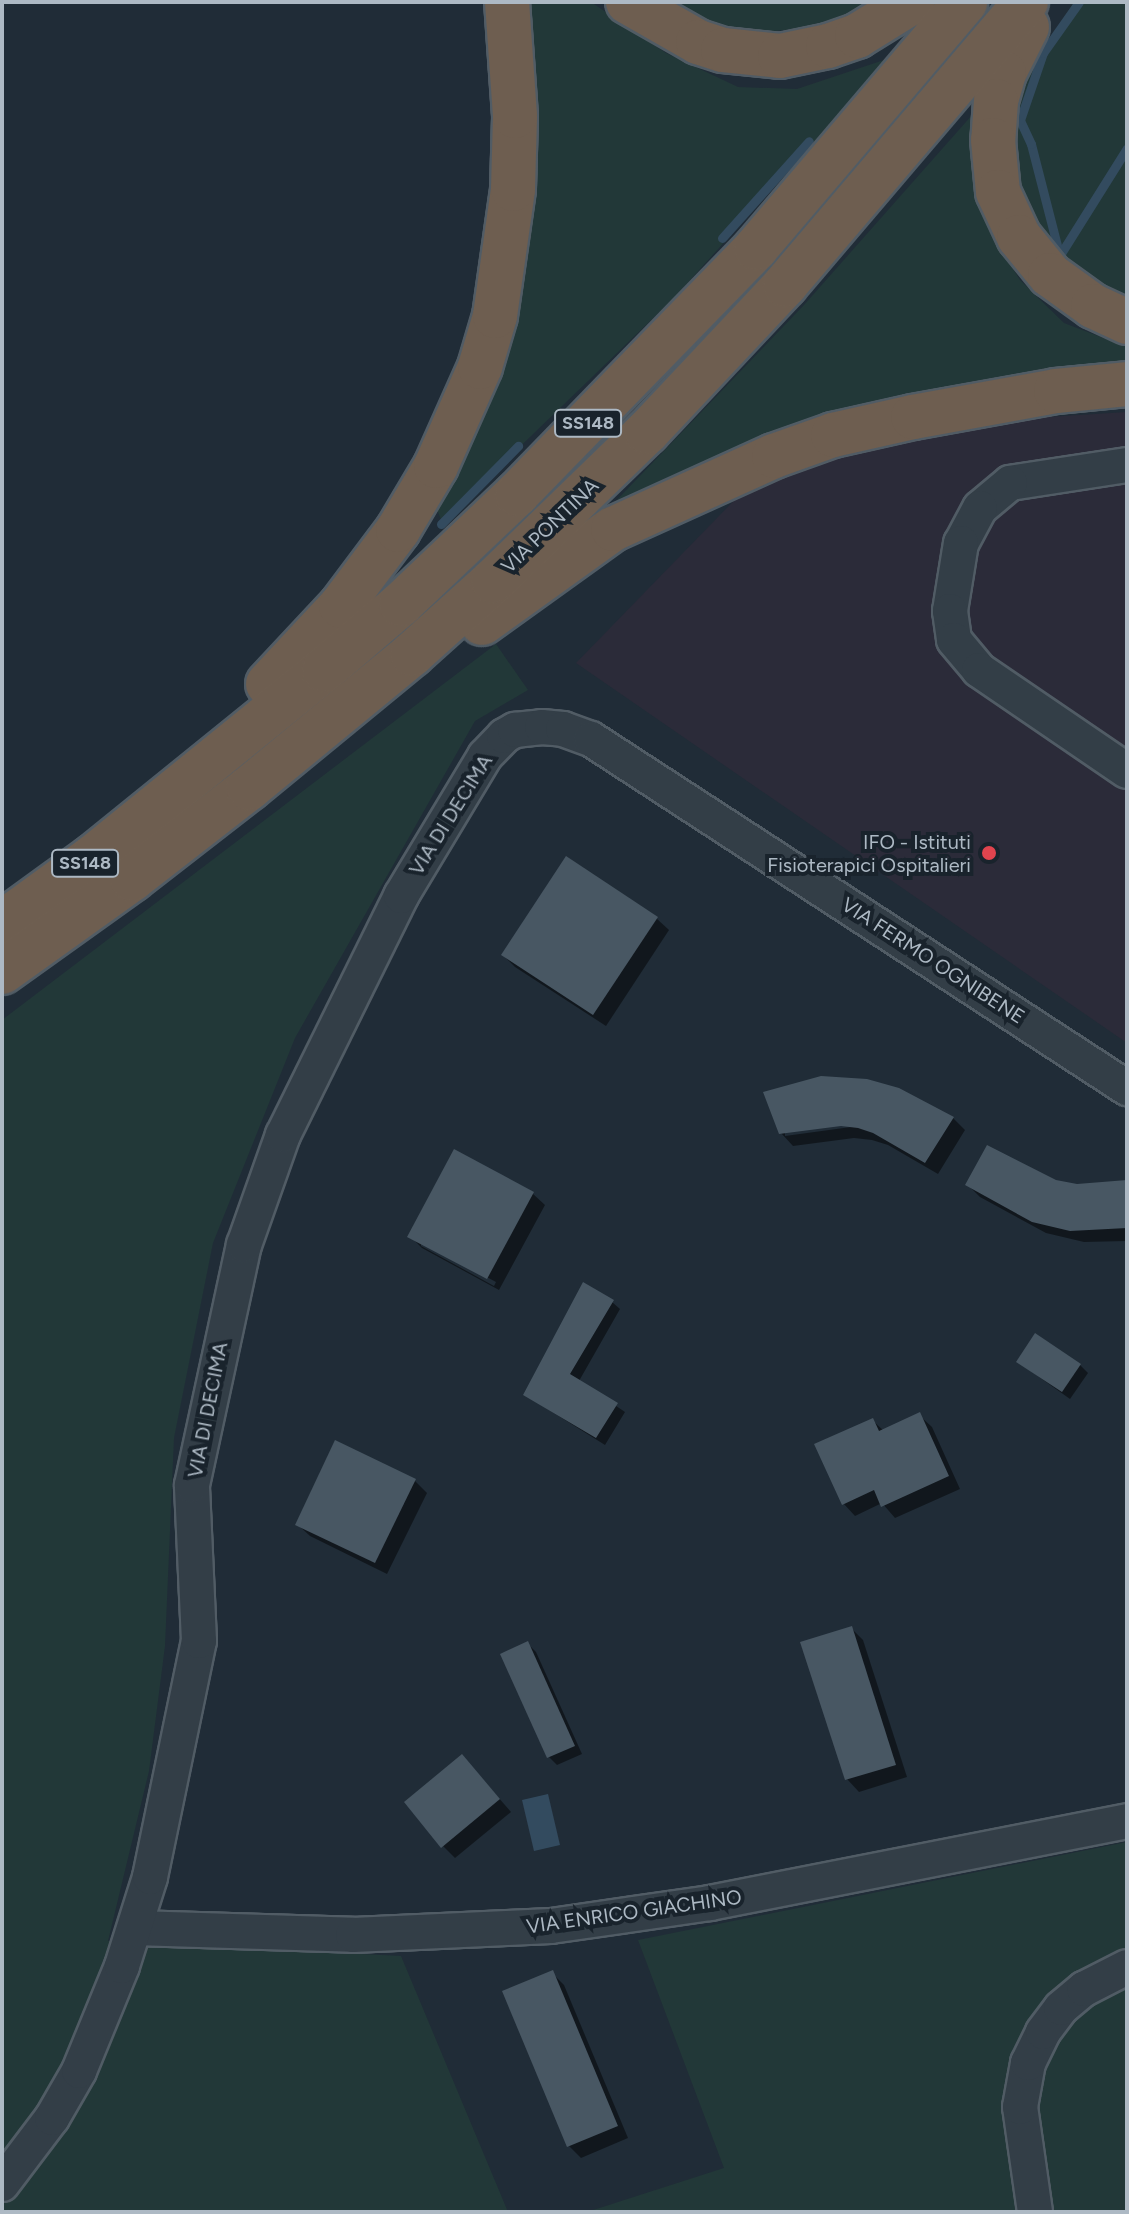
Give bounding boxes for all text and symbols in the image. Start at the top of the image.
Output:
road number: SS148 [554,409,622,437]
street label: VIA PONTINA [496,474,604,578]
street label: VIA DI DECIMA [404,750,498,880]
place label: IFO - Istituti Fisioterapici Ospitalieri [767,830,971,877]
marker: IFO - Istituti Fisioterapici Ospitalieri [978,842,1000,864]
road number: SS148 [51,849,119,877]
street label: VIA FERMO OGNIBENE [837,893,1029,1029]
street label: VIA DI DECIMA [183,1340,233,1480]
street label: VIA ENRICO GIACHINO [525,1885,743,1939]

